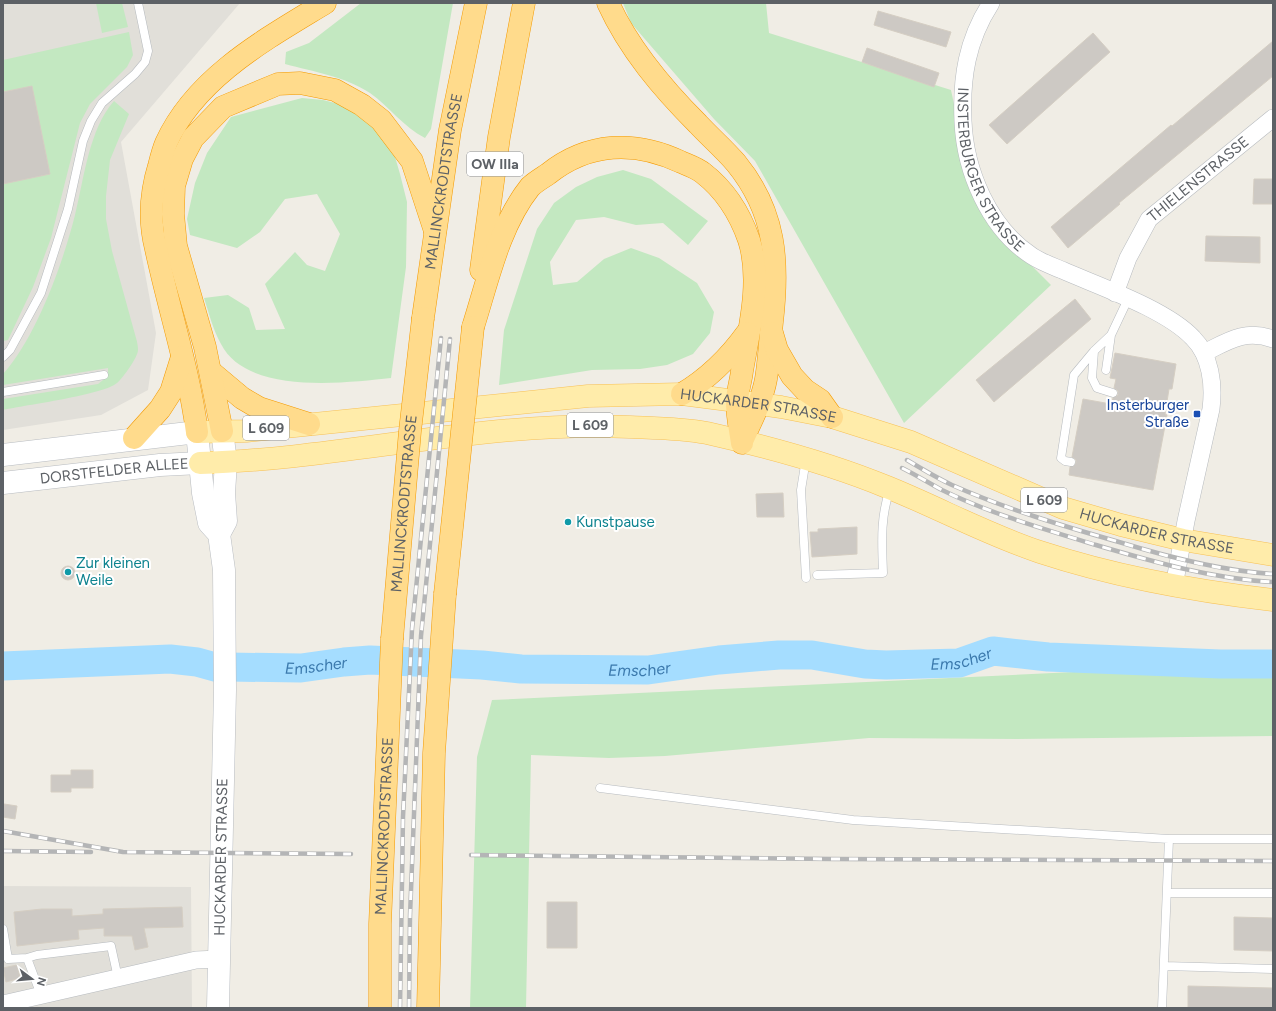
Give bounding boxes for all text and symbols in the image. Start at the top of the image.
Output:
street label: INSTERBURGER STRASSE [954,87,1028,256]
street label: MALLINCKRODTSTRASSE [421,92,466,271]
street label: THIELENSTRASSE [1144,132,1252,226]
road number: OW IIIa [467,152,523,176]
street label: HUCKARDER STRASSE [679,385,838,427]
place label: Insterburger Straße [1106,396,1189,431]
marker: Insterburger Straße [1192,409,1202,419]
road number: L 609 [567,413,613,437]
street label: MALLINCKRODTSTRASSE [387,414,421,593]
road number: L 609 [243,416,289,440]
street label: DORSTFELDER ALLEE [39,455,189,488]
road number: L 609 [1021,488,1067,512]
street label: HUCKARDER STRASSE [1077,504,1235,557]
place label: Kunstpause [576,513,655,531]
marker: Kunstpause [563,517,573,527]
place label: Zur kleinen Weile [76,554,150,589]
marker: Zur kleinen Weile [63,567,73,577]
water label: Emscher [930,643,995,674]
water label: Emscher [285,653,348,679]
water label: Emscher [608,658,672,680]
street label: MALLINCKRODTSTRASSE [371,737,397,915]
street label: HUCKARDER STRASSE [211,778,231,936]
north arrow [12,959,52,999]
text: N [34,976,49,988]

